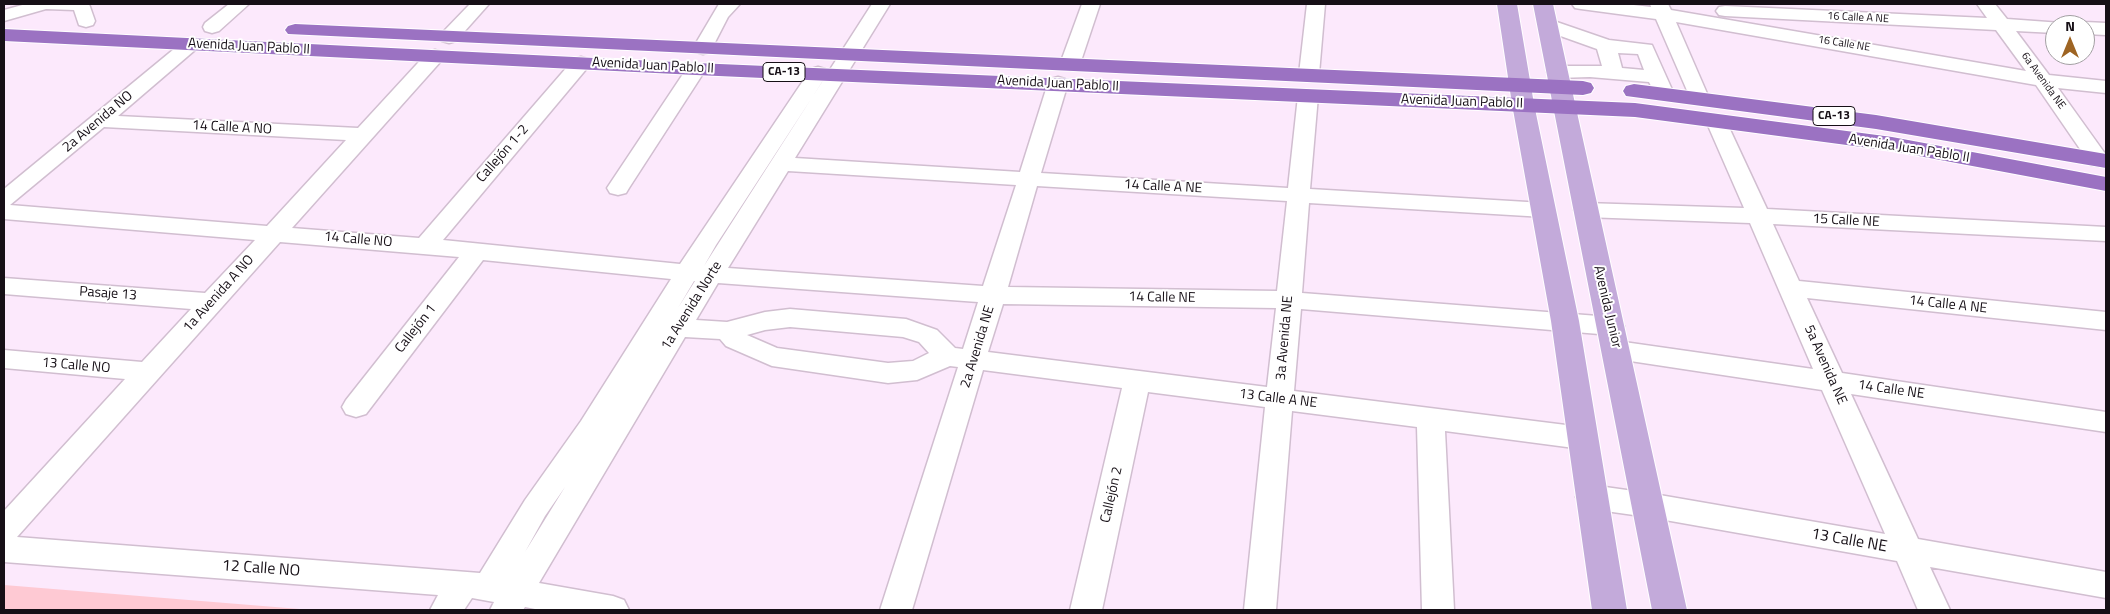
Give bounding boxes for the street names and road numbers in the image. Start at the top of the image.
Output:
street label: 16 Calle A NE [1827,10,1889,26]
street label: 16 Calle NE [1817,33,1871,55]
street label: Avenida Juan Pablo II [188,35,310,59]
street label: 6a Avenida NE [2018,50,2068,112]
street label: Avenida Juan Pablo II [592,54,714,78]
road number: CA-13 [763,62,805,82]
street label: Avenida Juan Pablo II [997,72,1119,96]
street label: 2a Avenida NO [59,88,137,156]
street label: Avenida Juan Pablo II [1401,91,1523,113]
road number: CA-13 [1813,106,1855,125]
street label: 14 Calle A NO [192,118,272,138]
street label: Callejón 1-2 [473,122,533,186]
street label: Avenida Juan Pablo II [1847,131,1971,167]
street label: 14 Calle A NE [1123,177,1203,197]
street label: 15 Calle NE [1812,211,1880,231]
street label: 14 Calle NO [323,229,393,251]
street label: 1a Avenida A NO [180,252,258,336]
street label: 1a Avenida Norte [658,259,726,353]
street label: Avenida Junior [1589,264,1625,350]
street label: Pasaje 13 [79,284,137,304]
street label: 14 Calle NE [1128,289,1196,307]
street label: 14 Calle A NE [1908,293,1988,317]
street label: 3a Avenida NE [1273,295,1297,381]
street label: Callejón 1 [392,301,440,357]
street label: 2a Avenida NE [958,304,998,390]
street label: 5a Avenida NE [1800,323,1850,407]
street label: 13 Calle NO [41,355,111,377]
street label: 14 Calle NE [1857,377,1925,403]
street label: 13 Calle A NE [1238,386,1318,412]
street label: Callejón 2 [1097,465,1127,525]
street label: 13 Calle NE [1810,525,1888,557]
street label: 12 Calle NO [221,557,301,581]

